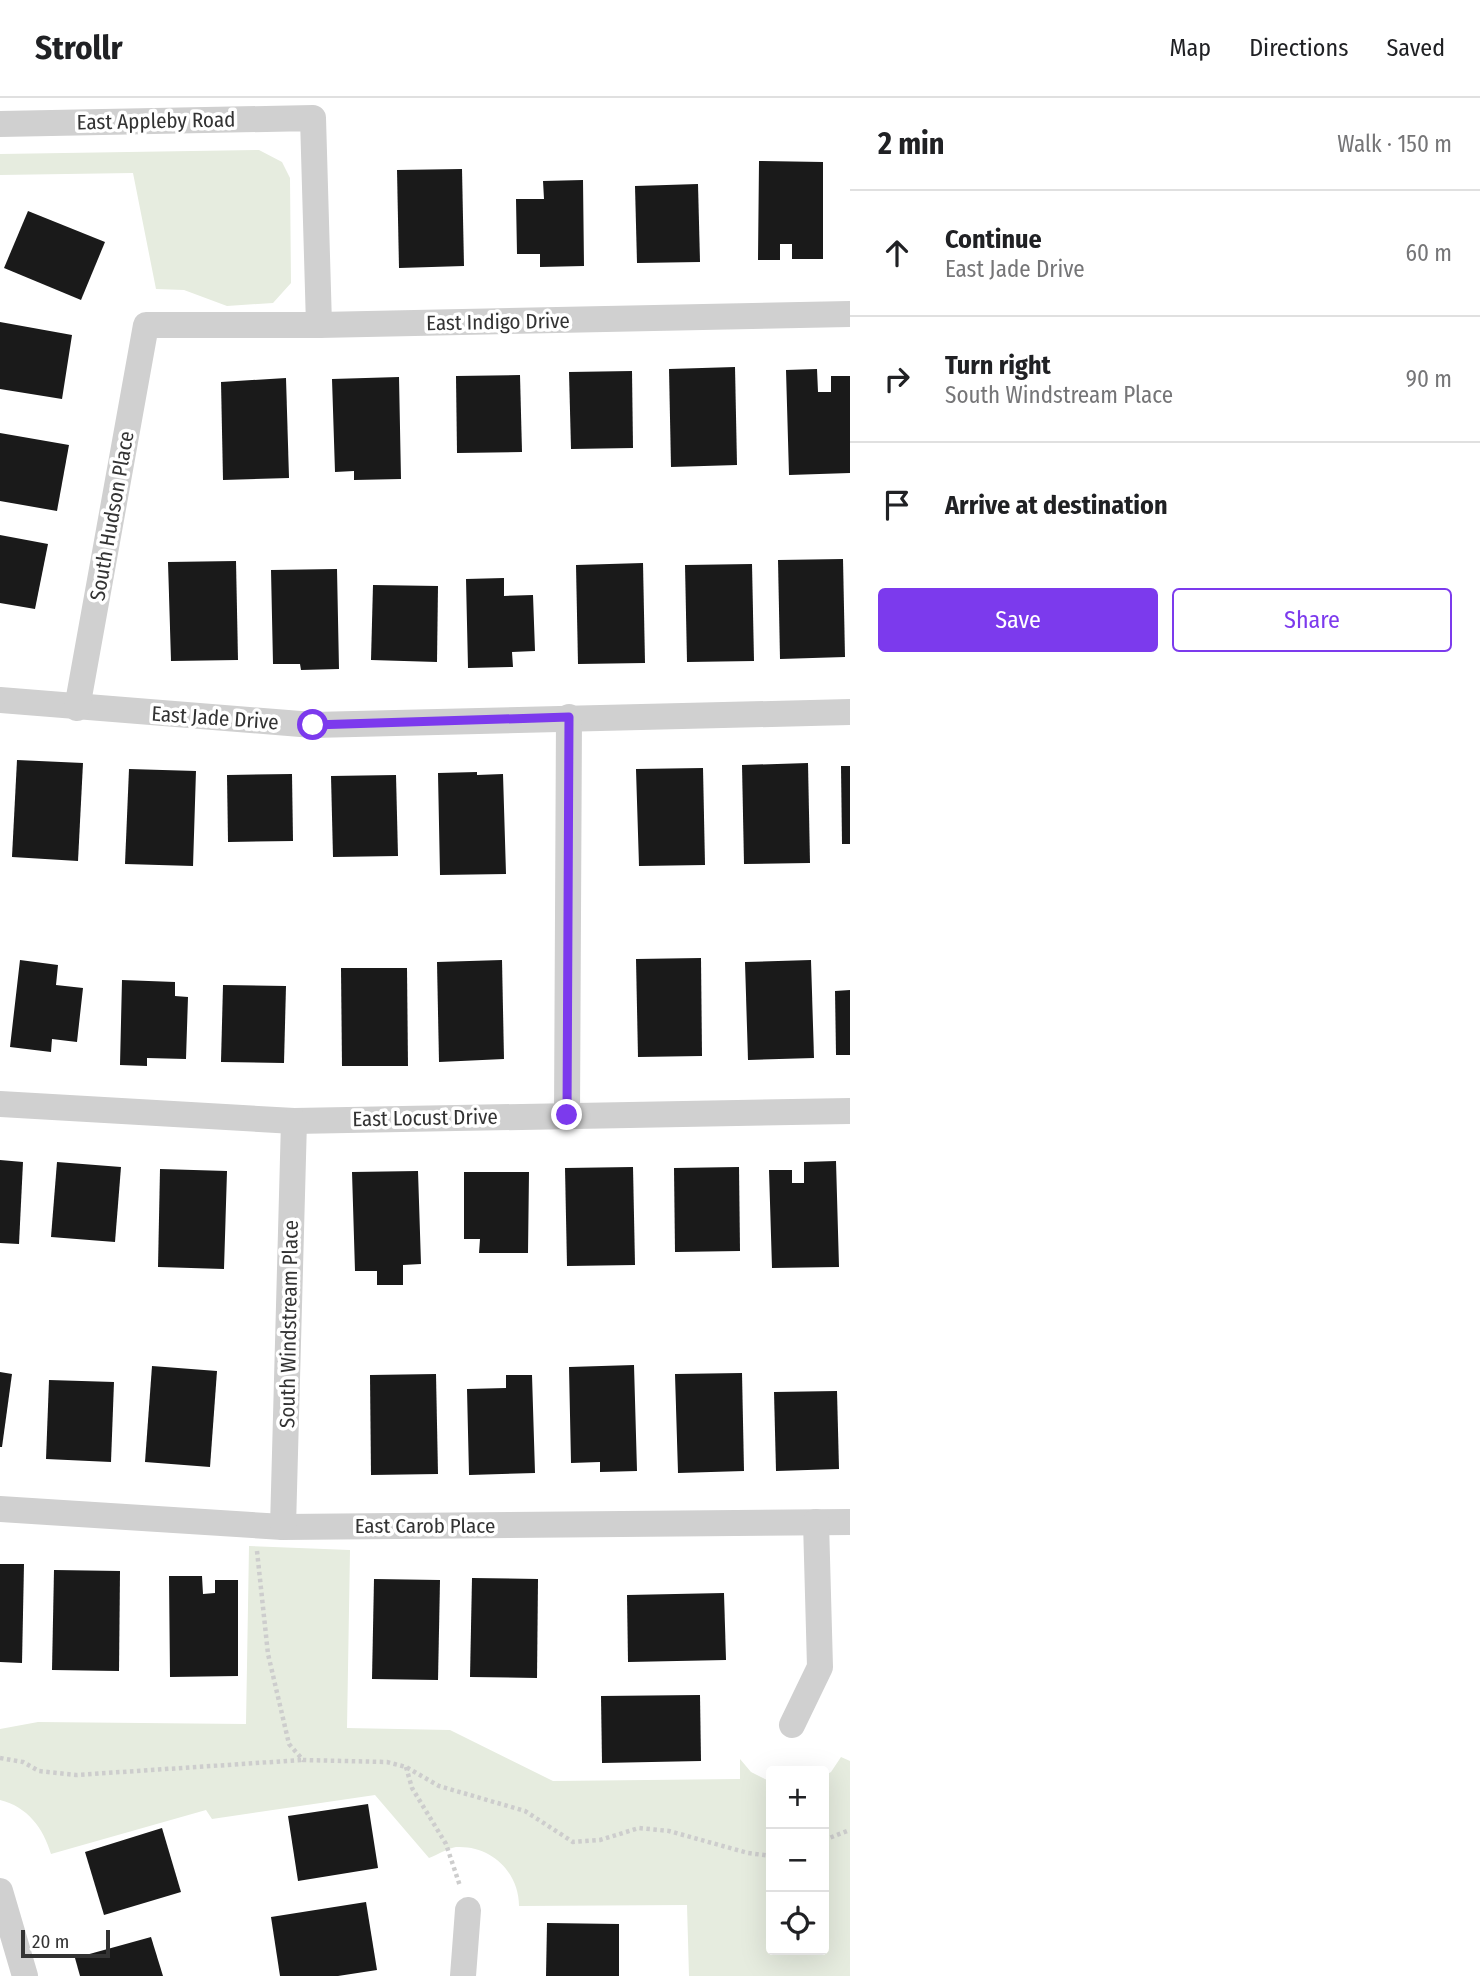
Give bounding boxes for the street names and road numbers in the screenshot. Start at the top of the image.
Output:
street label: East Appleby Road [76,107,236,135]
street label: East Indigo Drive [426,308,570,336]
street label: South Hudson Place [84,429,140,603]
street label: East Jade Drive [150,701,280,735]
street label: East Locust Drive [352,1104,498,1132]
street label: South Windstream Place [274,1220,304,1428]
street label: East Carob Place [355,1513,495,1539]

